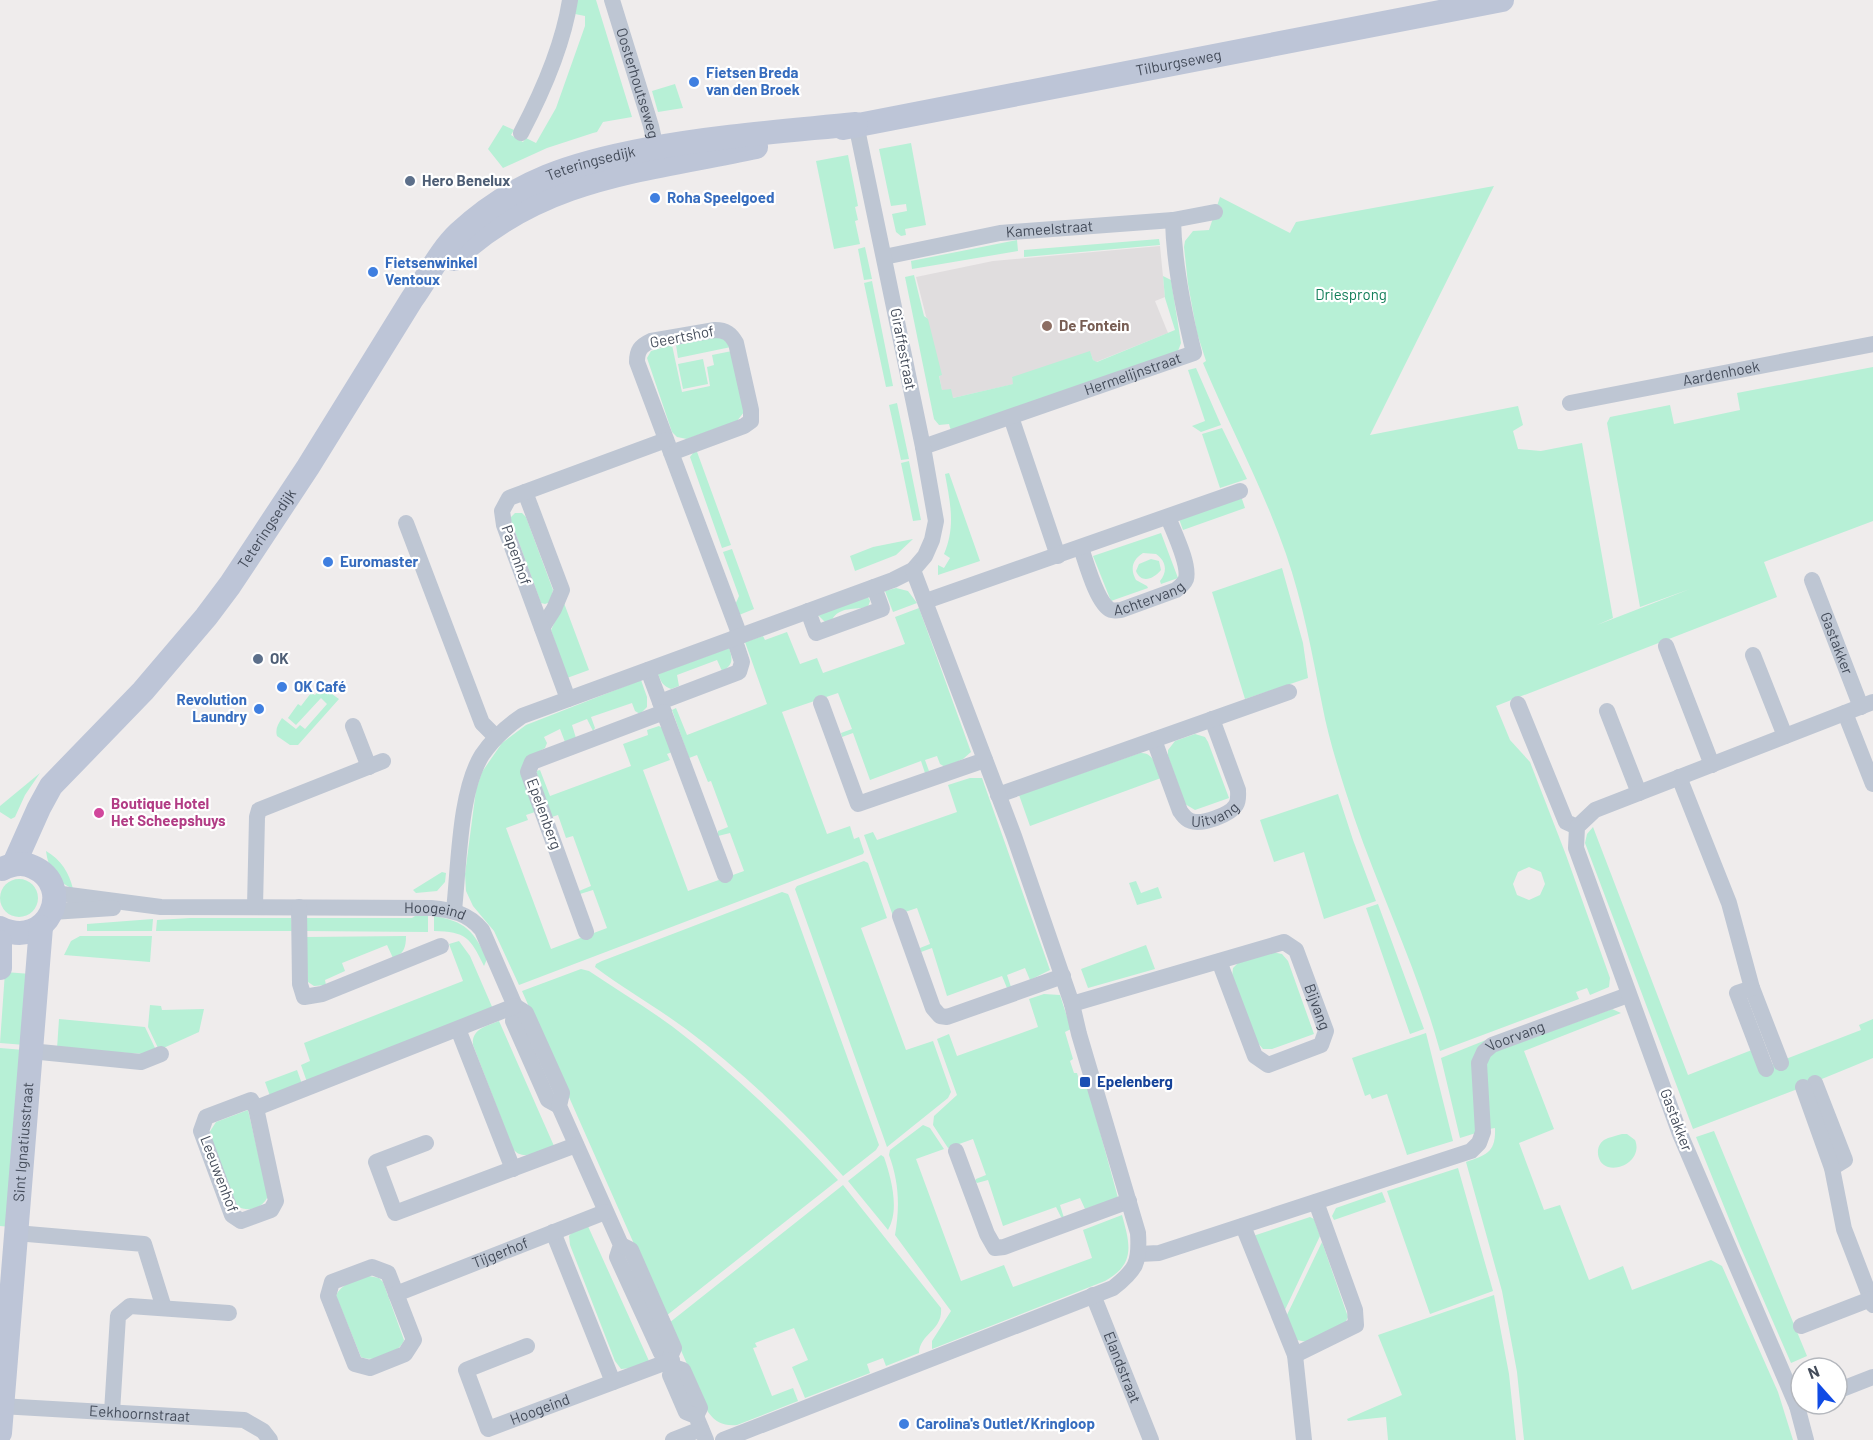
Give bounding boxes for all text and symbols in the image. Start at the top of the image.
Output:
street label: Oosterhoutseweg [613,25,664,140]
street label: Tilburgseweg [1134,45,1223,79]
place label: Fietsen Breda van den Broek [706,63,800,98]
marker: Fietsen Breda van den Broek [687,75,701,89]
street label: Teteringsedijk [543,142,637,184]
place label: Hero Benelux [422,171,510,189]
marker: Hero Benelux [403,174,417,188]
place label: Roha Speelgoed [667,188,774,206]
marker: Roha Speelgoed [648,191,662,205]
street label: Kameelstraat [1005,216,1094,241]
place label: Fietsenwinkel Ventoux [385,253,477,288]
marker: Fietsenwinkel Ventoux [366,265,380,279]
park label: Driesprong [1315,285,1387,303]
street label: Giraffestraat [887,306,921,391]
place label: De Fontein [1059,316,1129,334]
marker: De Fontein [1040,319,1054,333]
street label: Geertshof [648,321,715,351]
street label: Hermelijnstraat [1082,348,1183,398]
street label: Aardenhoek [1681,356,1762,389]
street label: Teteringsedijk [233,484,299,572]
street label: Papenhof [498,522,536,587]
place label: Euromaster [340,552,419,570]
marker: Euromaster [321,555,335,569]
street label: Achtervang [1113,577,1188,619]
street label: Gastakker [1817,609,1858,677]
place label: OK [270,649,289,667]
marker: OK [251,652,265,666]
place label: OK Café [294,677,346,695]
marker: OK Café [275,680,289,694]
place label: Revolution Laundry [177,690,247,725]
marker: Revolution Laundry [252,702,266,716]
street label: Epelenberg [524,776,566,852]
place label: Boutique Hotel Het Scheepshuys [111,794,226,829]
street label: Uitvang [1191,798,1242,830]
marker: Boutique Hotel Het Scheepshuys [92,806,106,820]
street label: Hoogeind [404,898,469,923]
street label: Bijvang [1301,981,1335,1032]
street label: Voorvang [1481,1016,1547,1055]
place label: Epelenberg [1097,1072,1173,1090]
marker: Epelenberg [1078,1075,1092,1089]
street label: Sint Ignatiusstraat [9,1081,36,1202]
street label: Gastakker [1657,1086,1697,1154]
street label: Leeuwenhof [197,1133,243,1214]
street label: Tijgerhof [469,1233,531,1271]
street label: Elandstraat [1101,1329,1145,1405]
north arrow [1789,1356,1849,1416]
text: N [1805,1361,1822,1382]
street label: Hoogeind [507,1389,572,1428]
street label: Eekhoornstraat [89,1401,191,1425]
place label: Carolina's Outlet/Kringloop [916,1414,1095,1432]
marker: Carolina's Outlet/Kringloop [897,1417,911,1431]

